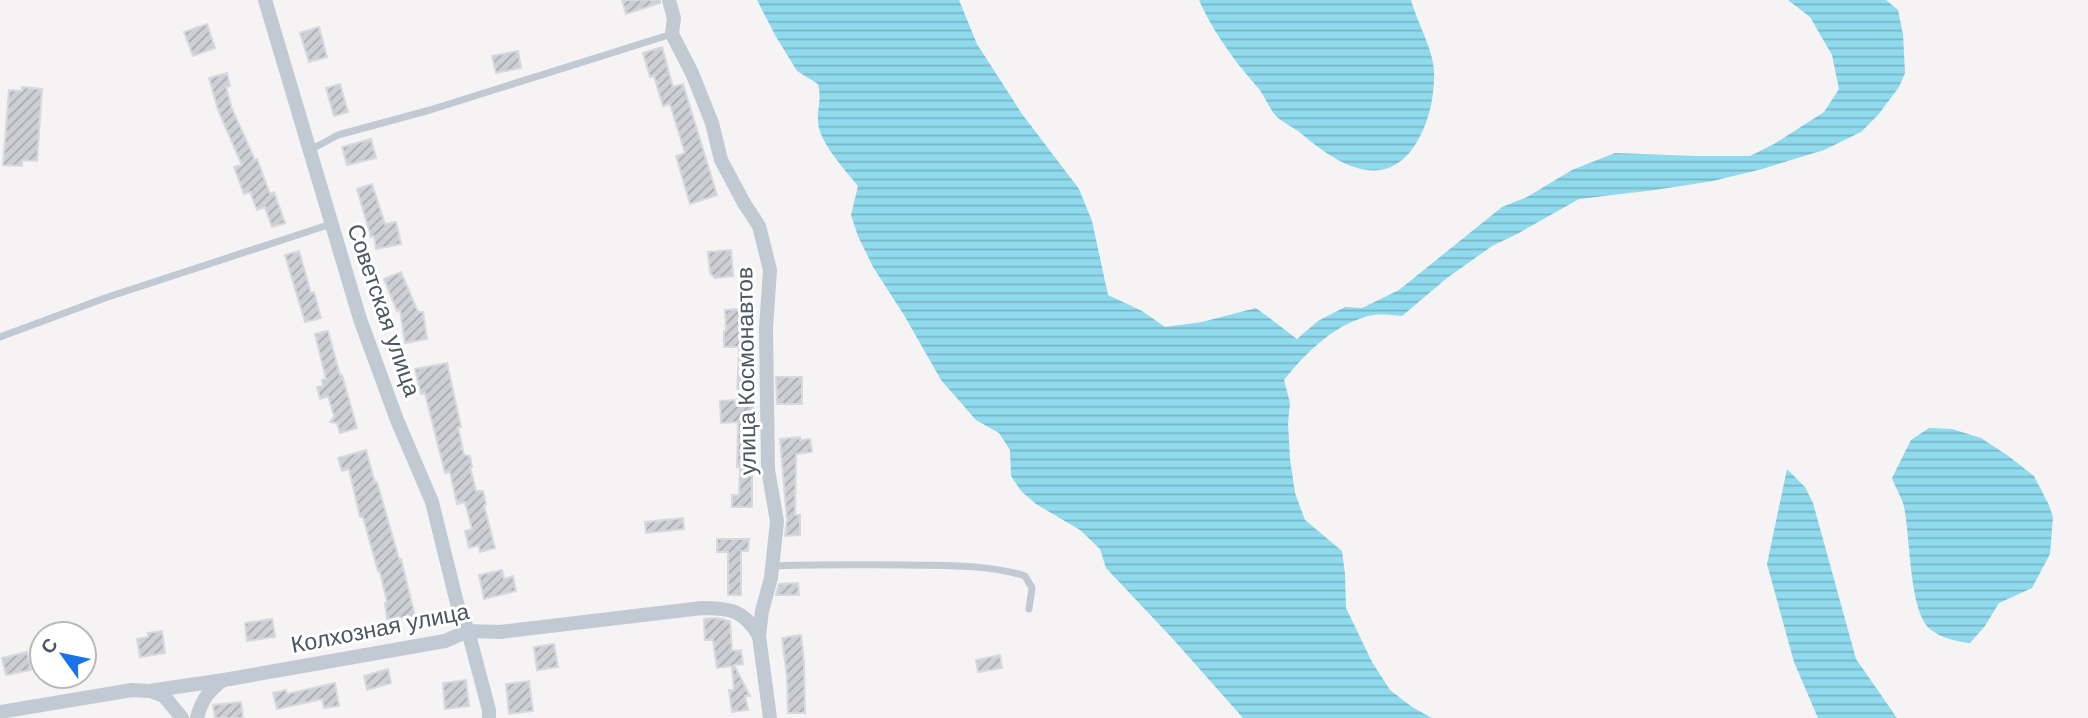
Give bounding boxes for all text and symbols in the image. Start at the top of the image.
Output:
street label: Советская улица [342,220,426,400]
street label: улица Космонавтов [731,267,761,475]
street label: Колхозная улица [289,598,472,658]
north arrow [28,620,98,690]
text: С [37,634,62,657]

